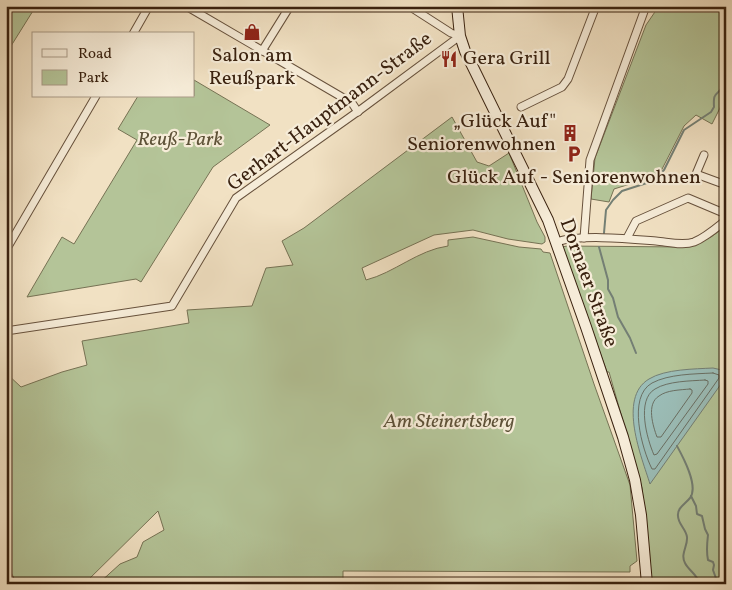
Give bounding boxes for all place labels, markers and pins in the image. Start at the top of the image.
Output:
shop icon: Salon am Reußpark [242,22,262,42]
place label: Salon am Reußpark [209,42,295,93]
place label: Gera Grill [463,45,550,73]
restaurant icon: Gera Grill [439,49,459,69]
place label: „Glück Auf" Seniorenwohnen [407,108,556,159]
building icon: „Glück Auf" Seniorenwohnen [560,123,580,143]
parking icon: Glück Auf - Seniorenwohnen [564,144,584,164]
place label: Glück Auf - Seniorenwohnen [447,164,701,192]

